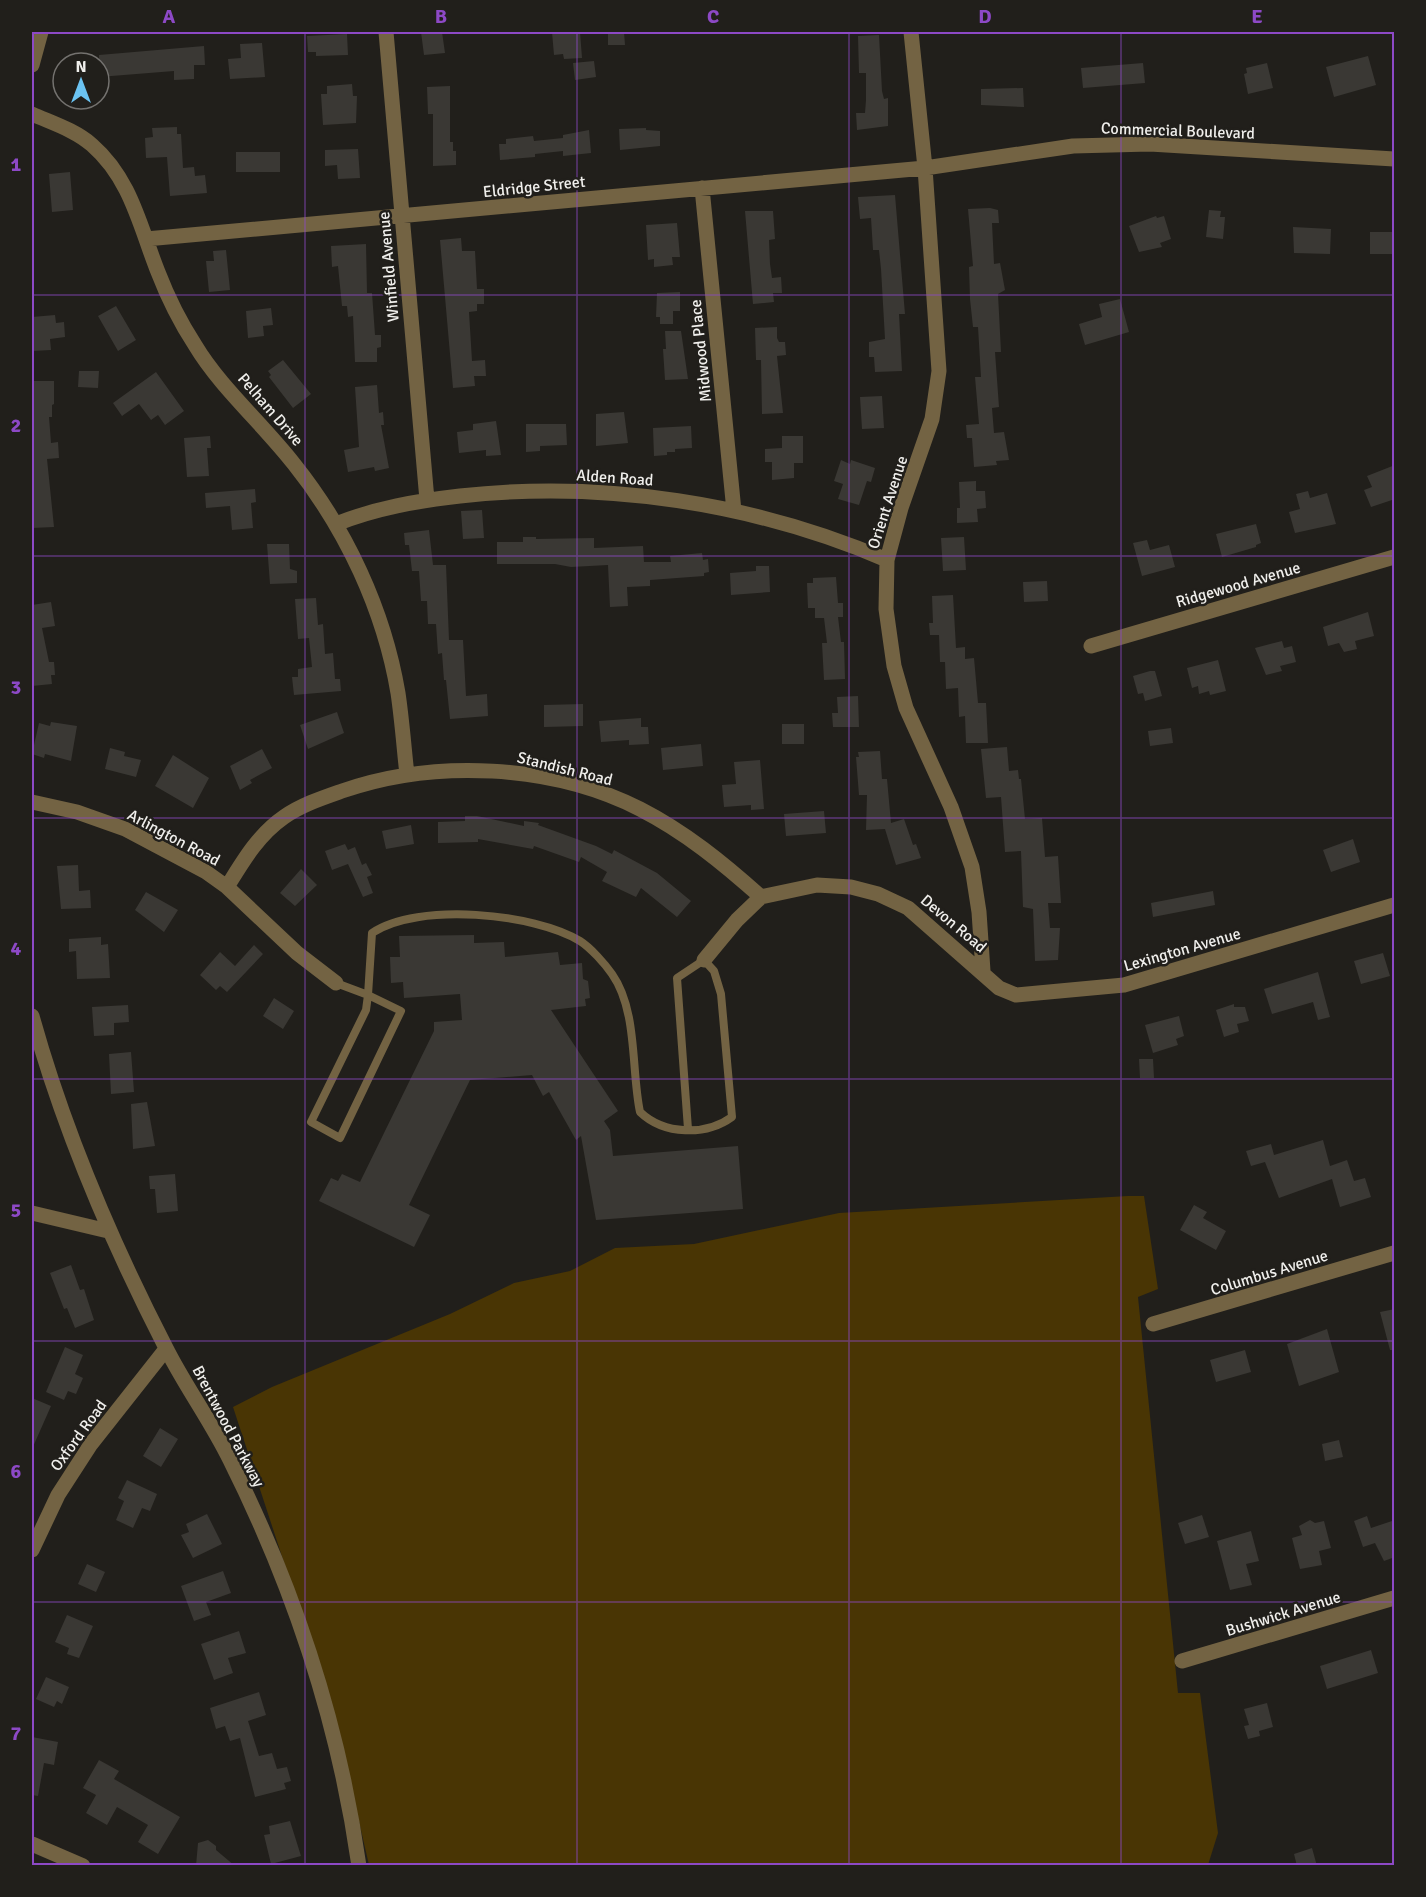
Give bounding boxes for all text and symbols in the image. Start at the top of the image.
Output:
text: A [163,4,176,29]
text: B [435,4,447,29]
text: C [707,4,719,29]
text: D [978,4,992,29]
text: E [1251,4,1263,29]
north arrow [51,51,111,111]
text: N [75,57,87,77]
street label: Commercial Boulevard [1101,118,1255,144]
text: 1 [11,152,22,177]
street label: Eldridge Street [482,172,587,202]
street label: Winfield Avenue [374,211,404,323]
street label: Midwood Place [686,299,716,403]
street label: Pelham Drive [233,369,307,450]
text: 2 [11,413,21,438]
street label: Orient Avenue [863,453,912,551]
street label: Alden Road [576,465,654,491]
street label: Ridgewood Avenue [1174,558,1303,612]
text: 3 [11,675,21,700]
street label: Standish Road [515,747,615,790]
street label: Arlington Road [124,805,223,871]
street label: Devon Road [916,890,990,957]
street label: Lexington Avenue [1121,924,1243,976]
text: 4 [11,936,22,961]
text: 5 [11,1198,21,1223]
street label: Columbus Avenue [1208,1246,1330,1300]
street label: Brentwood Parkway [188,1362,269,1491]
street label: Oxford Road [46,1396,111,1475]
text: 6 [11,1459,22,1484]
street label: Bushwick Avenue [1223,1587,1343,1641]
text: 7 [11,1721,22,1746]

